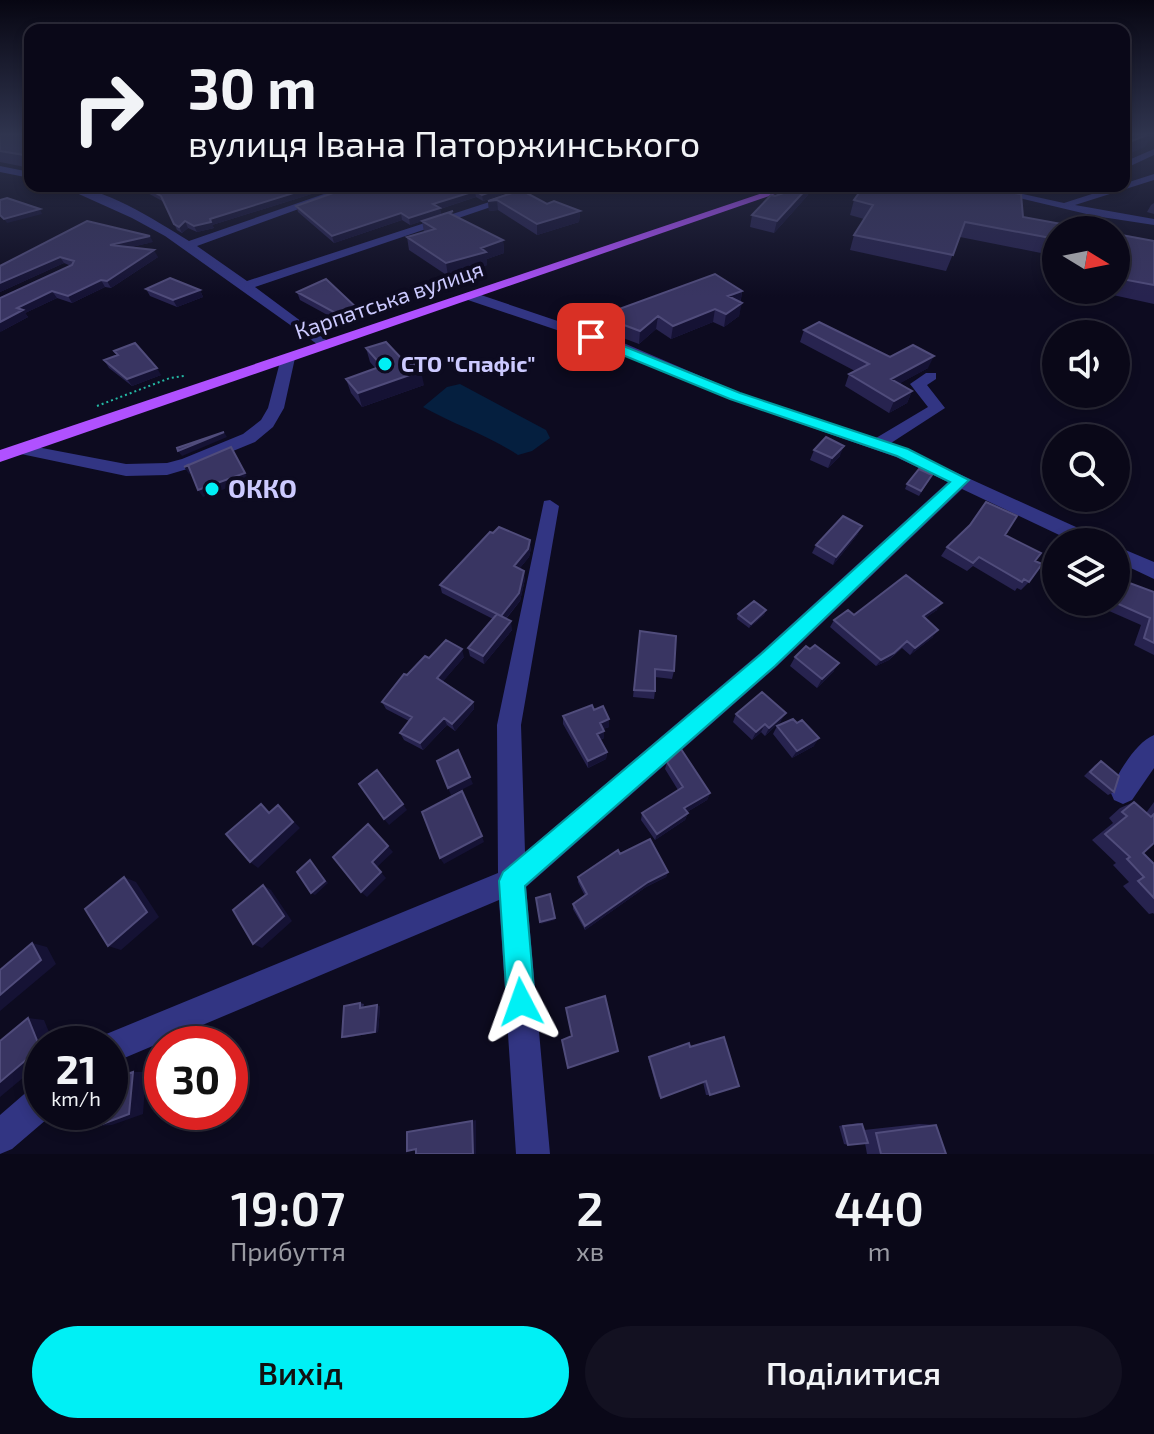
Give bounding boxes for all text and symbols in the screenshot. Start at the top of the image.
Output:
text: 30 m [188,53,317,120]
icon: right [56,56,160,160]
text: вулиця Івана Паторжинського [188,121,700,164]
north arrow [1042,216,1130,304]
map controls [1042,216,1130,616]
street label: Карпатська вулиця [291,255,487,345]
pin [557,303,625,371]
icon: arrive [569,315,613,359]
button: sound [1042,320,1130,408]
place label: СТО "Спафіс" [401,350,536,376]
marker: СТО "Спафіс" [376,355,394,373]
button: search [1042,424,1130,512]
place label: ОККО [228,472,297,503]
marker: ОККО [203,480,221,498]
button: layers [1042,528,1130,616]
position arrow [479,960,563,1044]
speed limit sign: 30 [144,1026,248,1130]
text: 21 [56,1044,96,1092]
text: km/h [51,1086,101,1110]
text: 19:07 [231,1178,345,1236]
text: 2 [576,1178,604,1236]
text: 440 [834,1178,924,1236]
text: Прибуття [230,1235,346,1266]
text: хв [576,1235,604,1266]
text: m [868,1235,890,1266]
button: Вихід [32,1326,569,1418]
button: Поділитися [585,1326,1122,1418]

